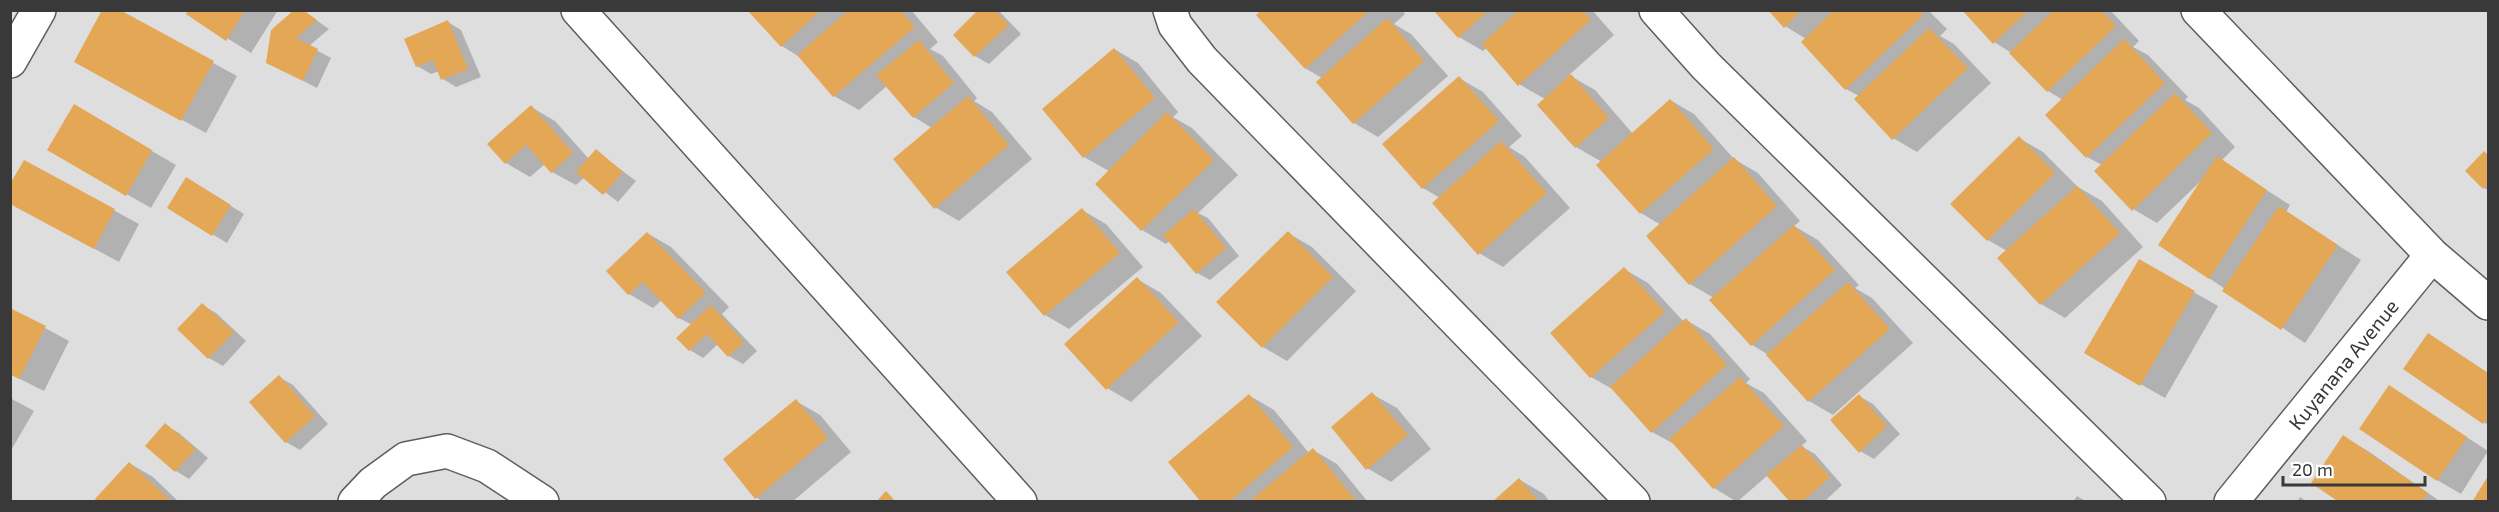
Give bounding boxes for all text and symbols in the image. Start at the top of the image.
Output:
street label: Kuyanana Avenue [2283,294,2403,434]
scale bar [2283,449,2426,487]
text: 20 m [2292,458,2333,480]

